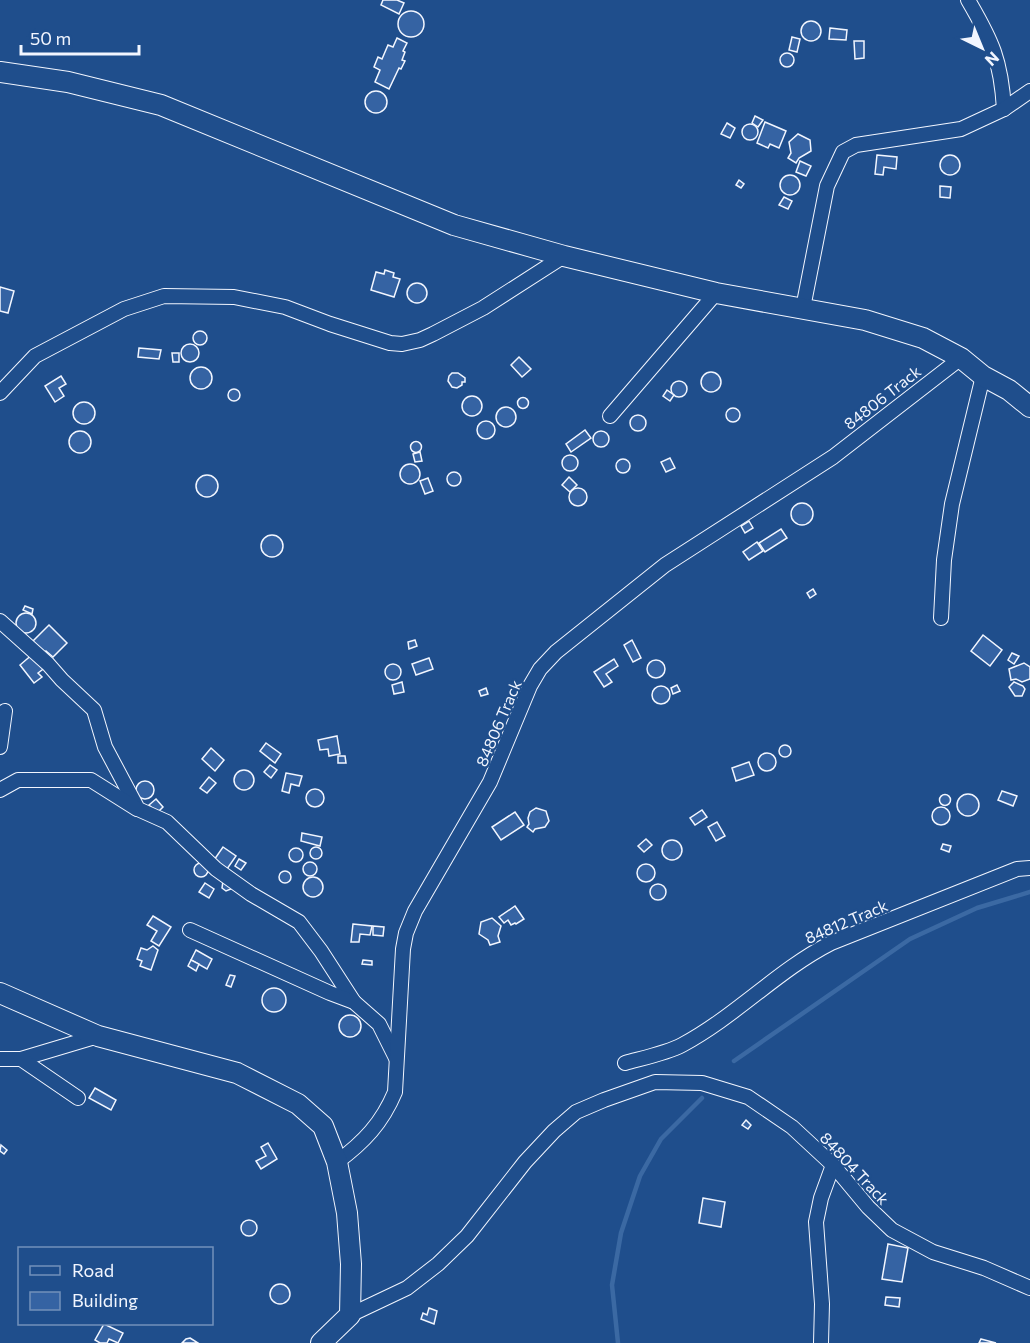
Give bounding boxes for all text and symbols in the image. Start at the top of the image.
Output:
scale bar [21,18,140,56]
north arrow [952,18,1012,78]
text: 50 m [30,27,71,49]
text: N [982,48,1003,70]
street label: 84806 Track [840,361,924,433]
street label: 84806 Track [471,676,525,769]
street label: 84812 Track [802,895,890,947]
street label: 84804 Track [817,1128,894,1208]
legend [18,1247,213,1325]
text: Road [72,1259,114,1281]
text: Building [72,1289,138,1311]

